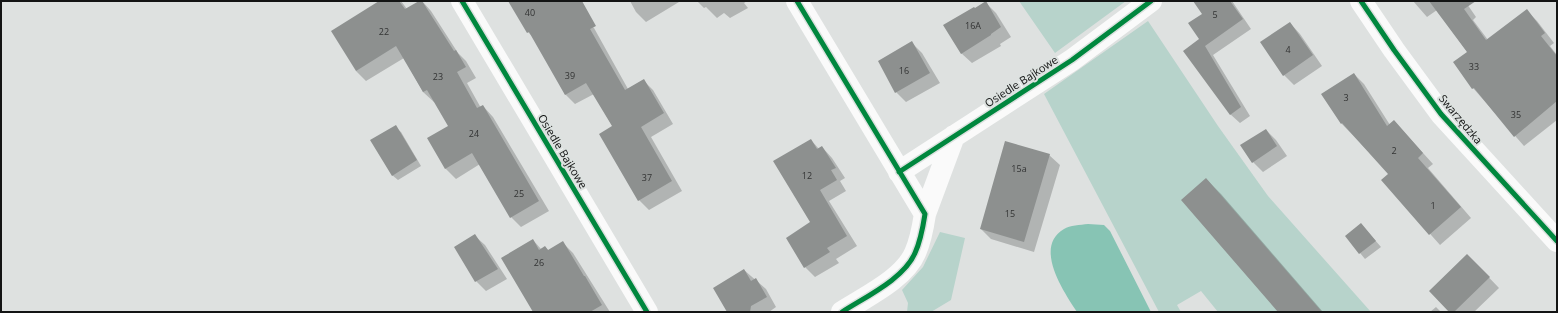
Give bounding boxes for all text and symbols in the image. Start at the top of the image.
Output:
house number: 40 [525,6,535,19]
house number: 5 [1212,8,1218,21]
house number: 16A [965,19,981,32]
house number: 22 [379,25,389,38]
house number: 4 [1285,43,1291,56]
street label: Osiedle Bajkowe [982,52,1060,110]
house number: 33 [1469,60,1479,73]
house number: 16 [899,64,909,77]
house number: 39 [565,69,575,82]
house number: 23 [433,70,443,83]
house number: 3 [1343,91,1349,104]
street label: Swarzędzka [1436,91,1486,147]
house number: 35 [1511,108,1521,121]
street label: Osiedle Bajkowe [535,111,591,191]
house number: 24 [469,127,479,140]
house number: 2 [1391,144,1397,157]
house number: 15a [1011,162,1027,175]
house number: 12 [802,169,812,182]
house number: 37 [642,171,652,184]
house number: 25 [514,187,524,200]
house number: 1 [1430,199,1436,212]
house number: 15 [1005,207,1015,220]
house number: 26 [534,256,544,269]

